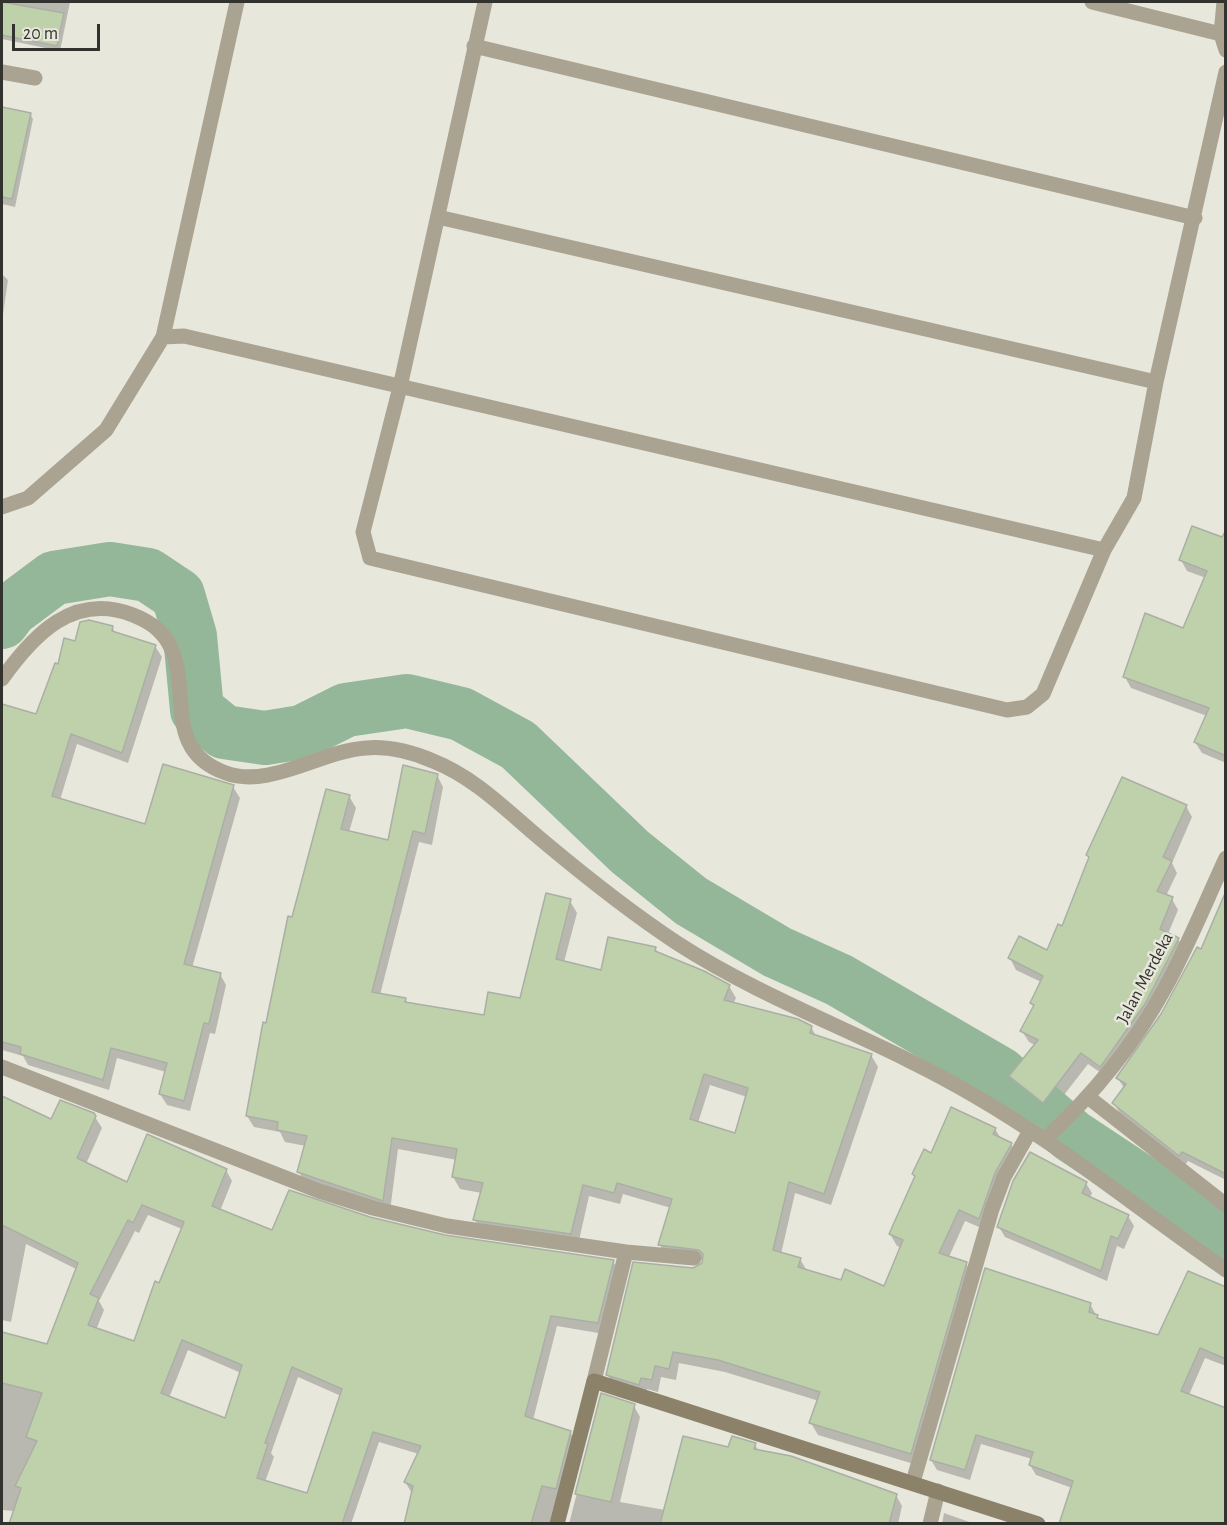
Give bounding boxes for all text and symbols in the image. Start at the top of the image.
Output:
scale bar [15,12,104,50]
text: 20 m [23,25,58,43]
street label: Jalan Merdeka [1112,929,1178,1027]

